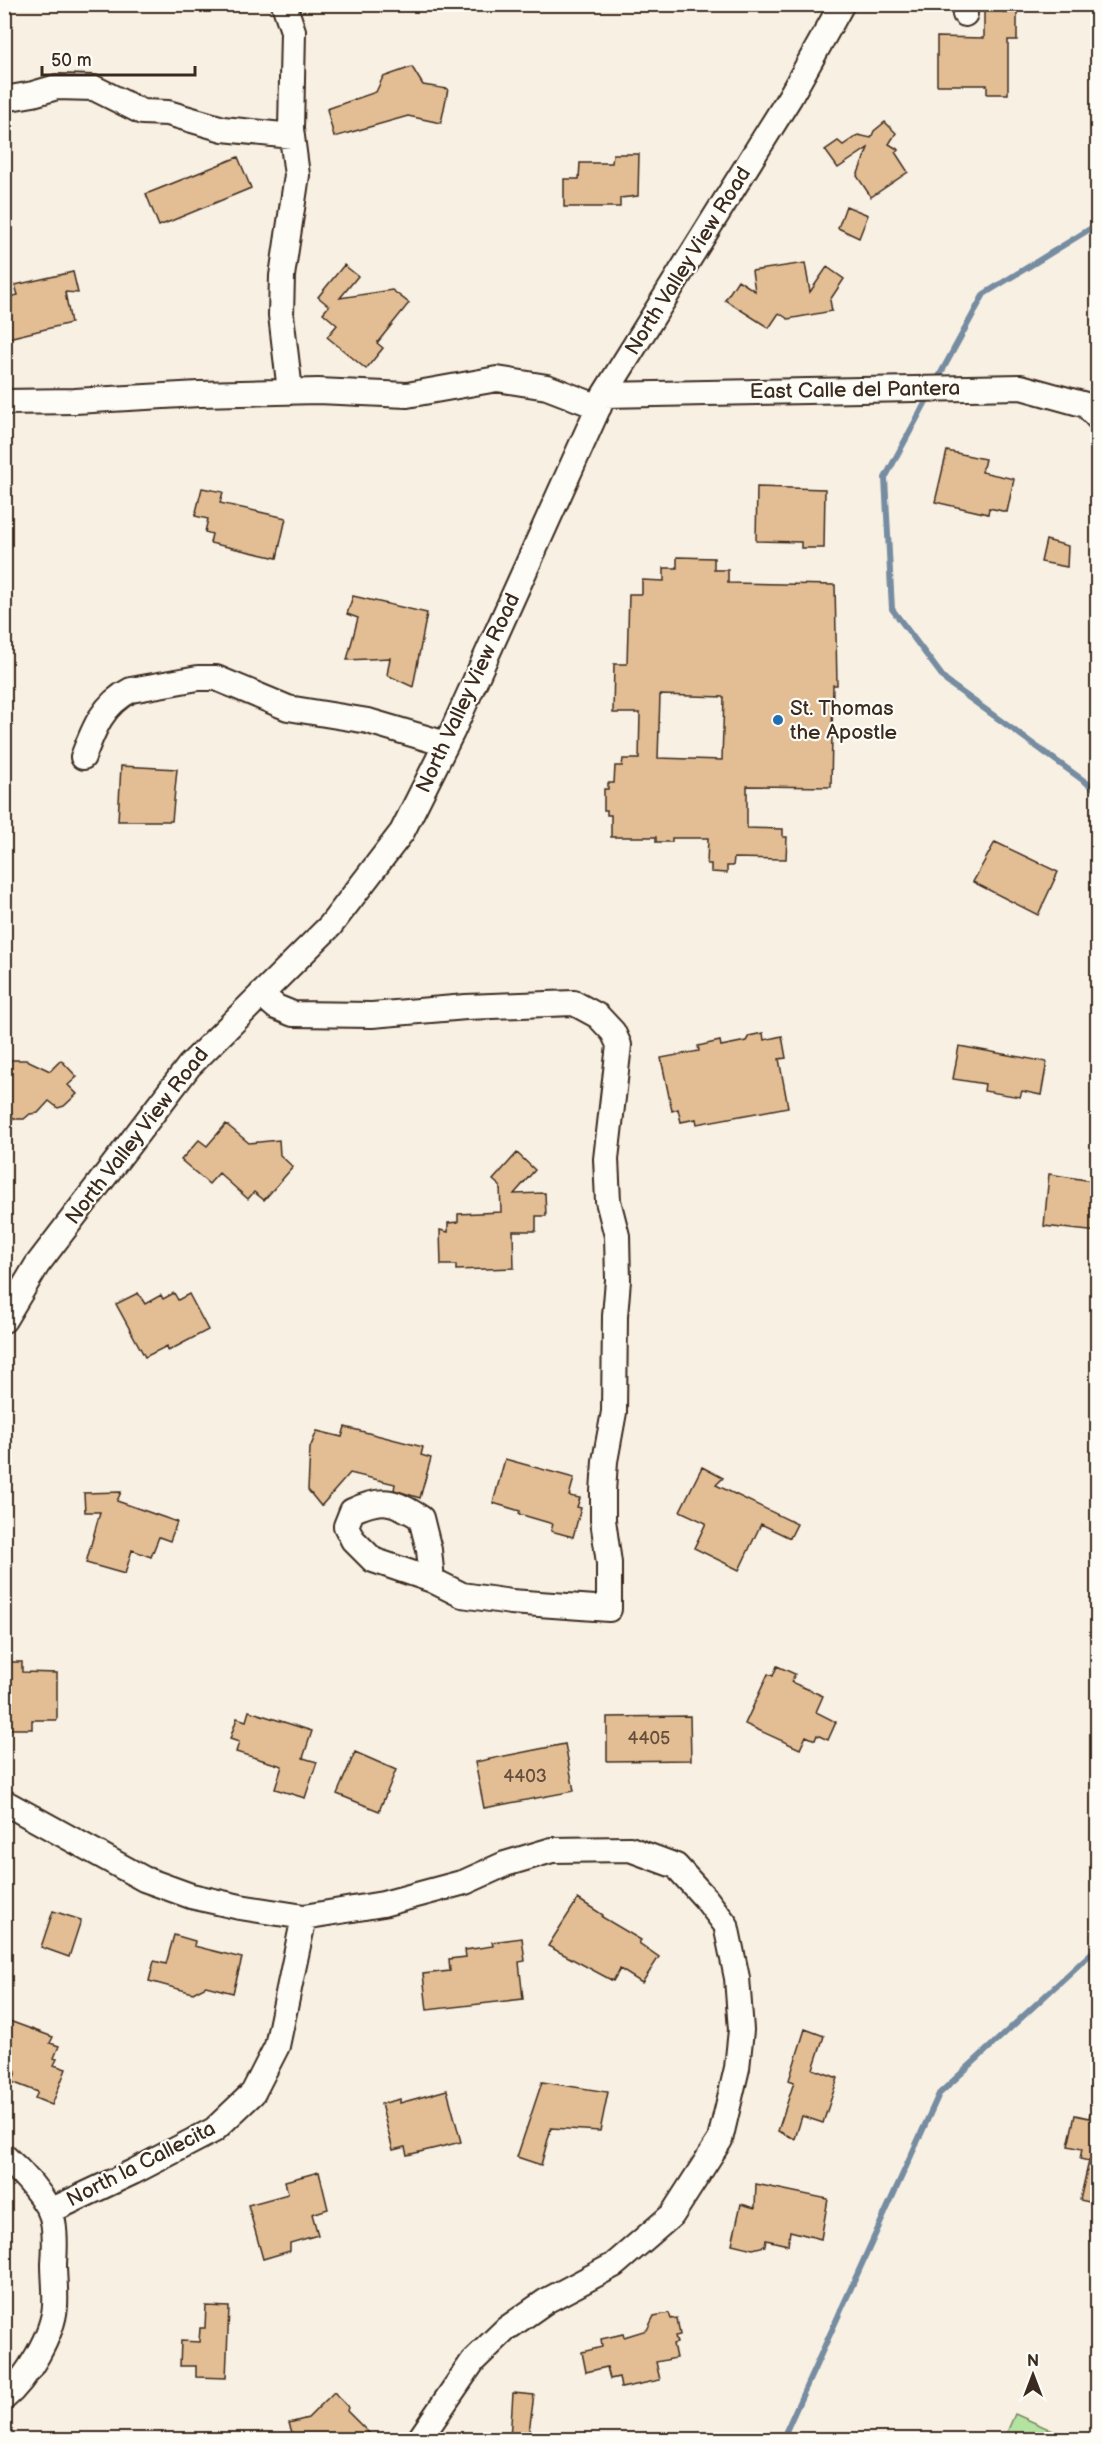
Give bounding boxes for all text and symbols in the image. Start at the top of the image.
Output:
scale bar [42,39,195,77]
text: 50 m [51,50,92,71]
street label: North Valley View Road [620,162,756,360]
street label: East Calle del Pantera [749,376,961,404]
street label: North Valley View Road [411,589,525,797]
place label: St. Thomas the Apostle [790,696,897,745]
marker: St. Thomas the Apostle [771,713,785,727]
street label: North Valley View Road [60,1043,214,1229]
house number: 4405 [628,1728,670,1749]
house number: 4403 [503,1766,547,1787]
street label: North la Callecita [62,2116,220,2212]
north arrow [1003,2345,1063,2405]
text: N [1027,2352,1039,2371]

